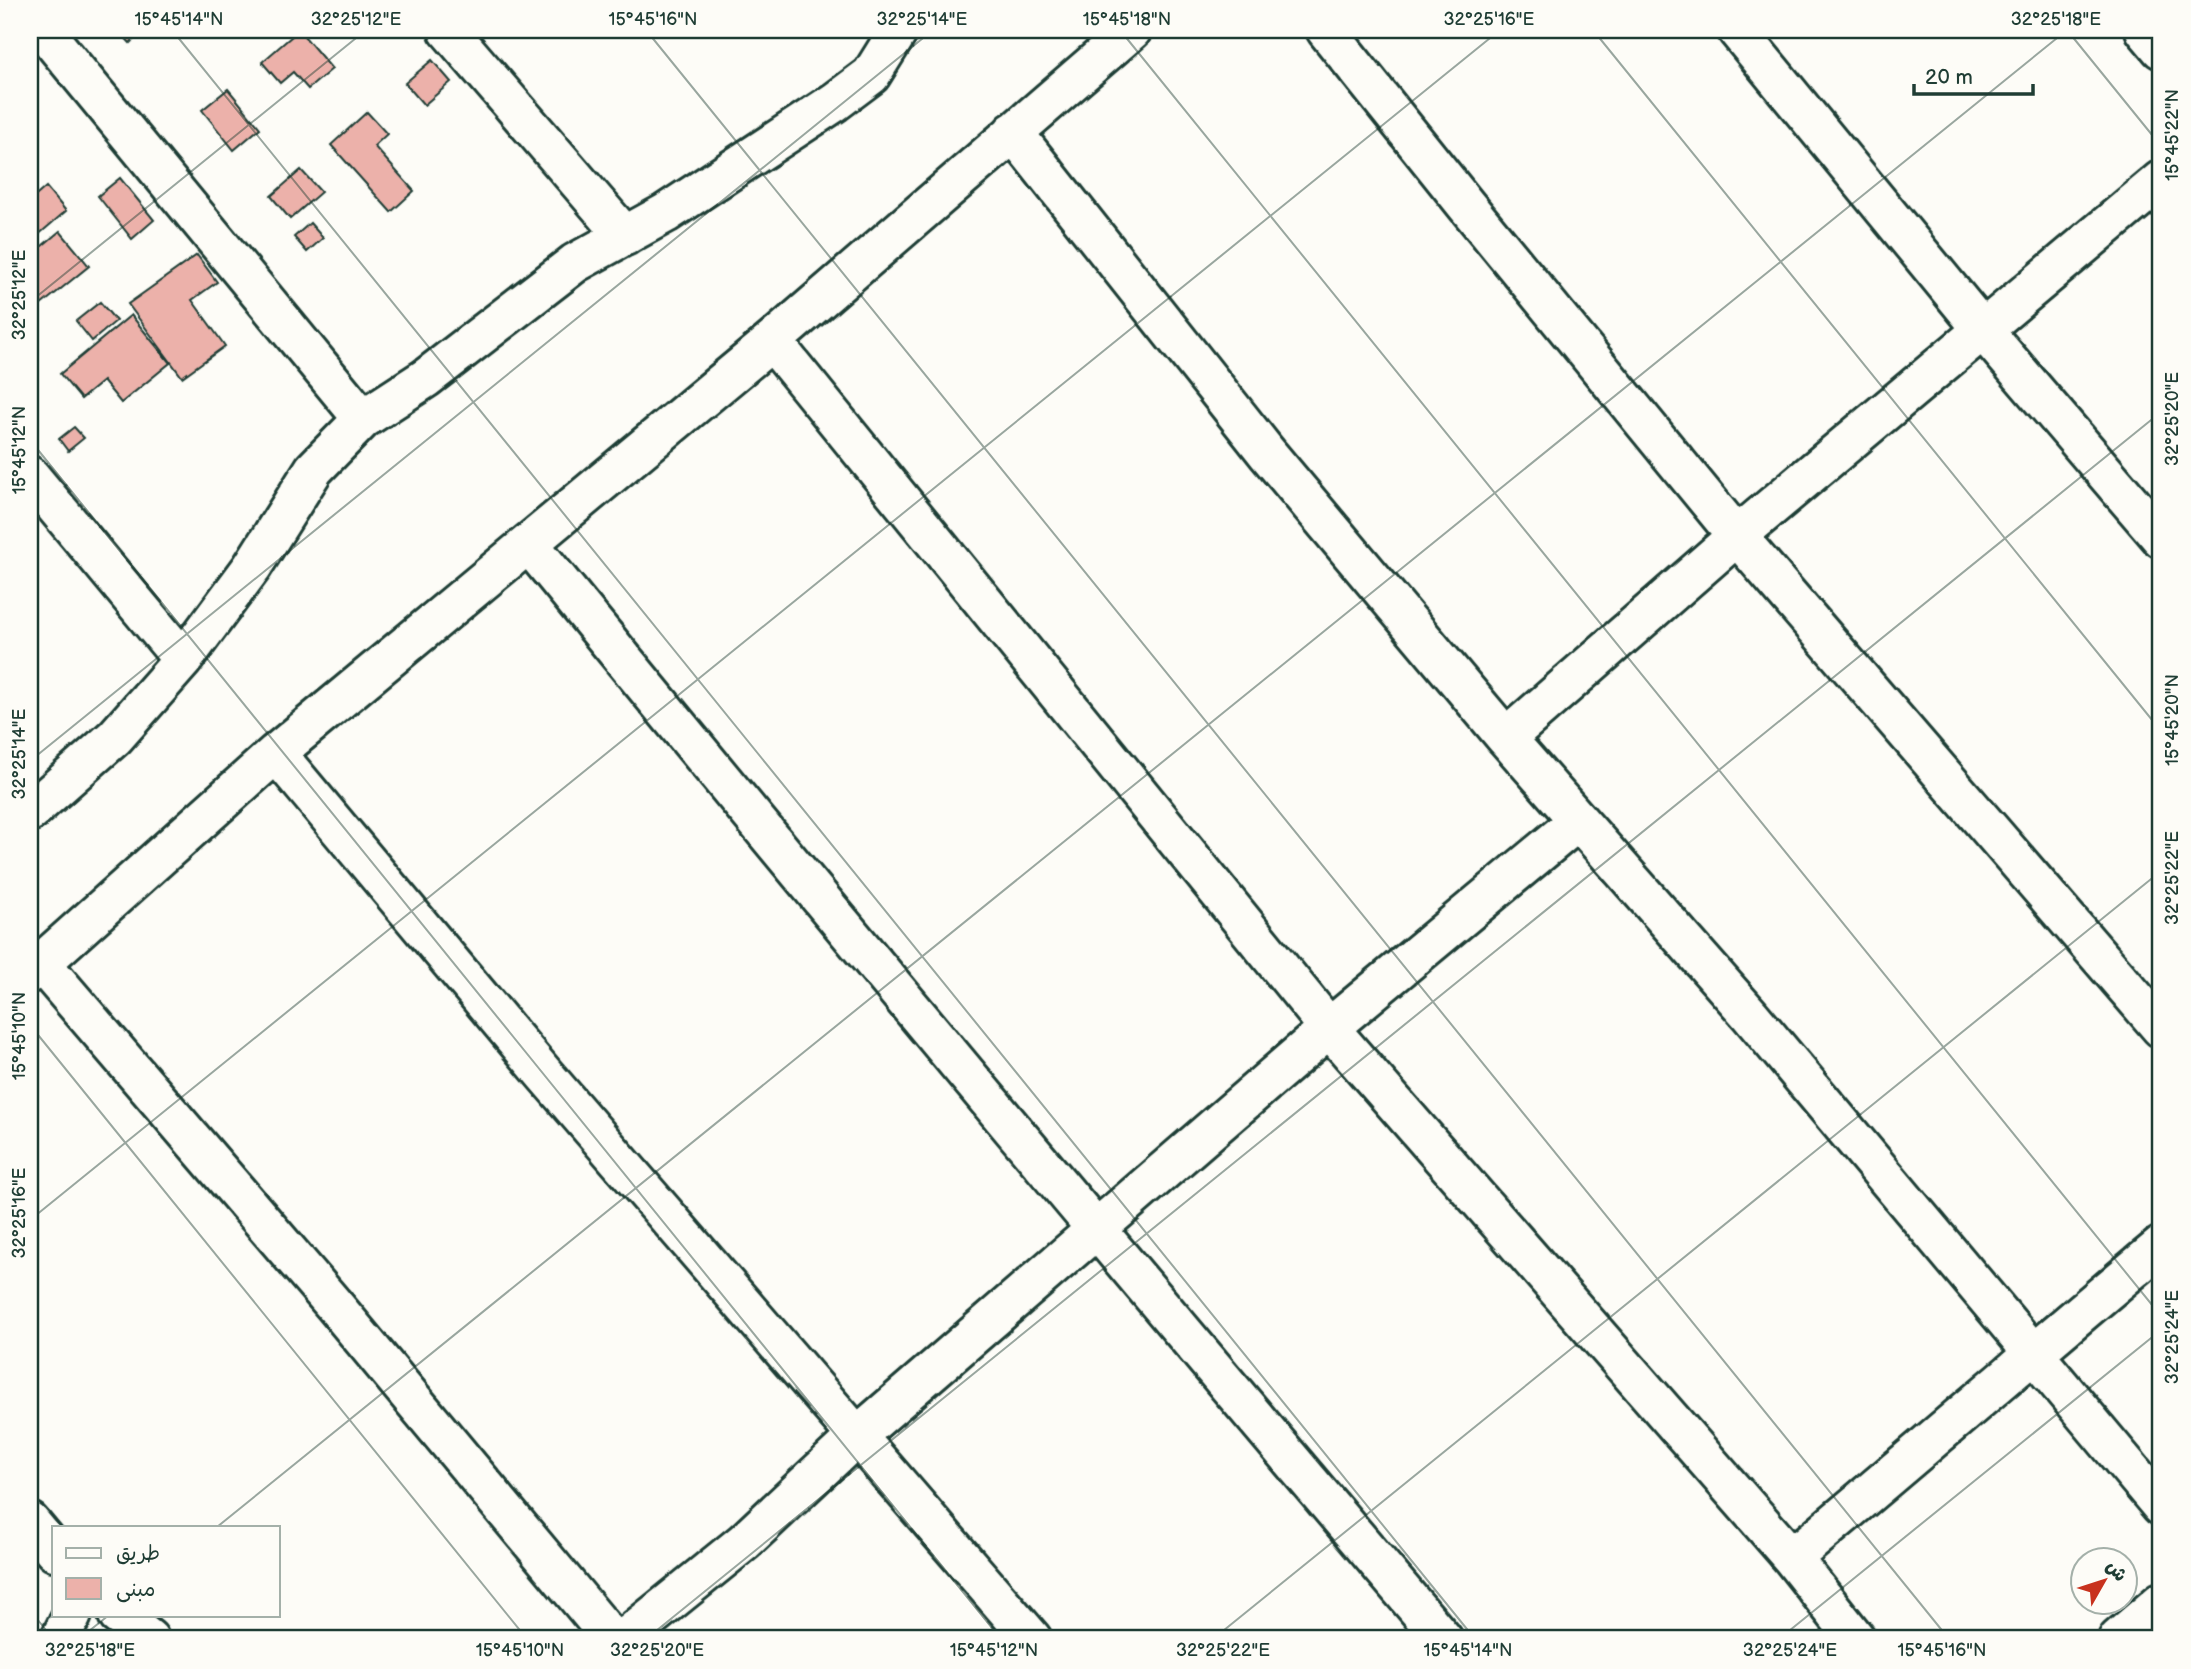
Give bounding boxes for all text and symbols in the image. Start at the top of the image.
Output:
text: 15°45'14"N [135,9,223,30]
text: 32°25'12"E [311,9,401,30]
text: 15°45'16"N [609,9,697,30]
text: 32°25'14"E [877,9,968,30]
text: 15°45'18"N [1083,9,1171,30]
text: 32°25'16"E [1444,9,1535,30]
text: 32°25'18"E [2011,9,2101,30]
scale bar [1914,52,2034,96]
text: 20 m [1925,65,1973,90]
text: 15°45'22"N [2162,89,2183,181]
text: 32°25'12"E [9,250,30,340]
text: 32°25'20"E [2162,372,2183,466]
text: 15°45'12"N [9,406,30,494]
text: 15°45'20"N [2162,674,2183,766]
text: 32°25'14"E [9,708,30,799]
text: 32°25'22"E [2162,831,2183,925]
text: 15°45'10"N [9,992,30,1080]
text: 32°25'16"E [9,1167,30,1258]
text: 32°25'24"E [2162,1290,2183,1384]
legend [52,1526,280,1616]
text: طريق [116,1541,160,1566]
north arrow [2068,1546,2138,1616]
text: ش [2101,1556,2132,1587]
text: مبنى [116,1577,155,1603]
text: 32°25'18"E [45,1640,135,1661]
text: 15°45'10"N [476,1640,564,1661]
text: 32°25'20"E [610,1640,704,1661]
text: 15°45'12"N [950,1640,1038,1661]
text: 32°25'22"E [1176,1640,1270,1661]
text: 15°45'14"N [1424,1640,1512,1661]
text: 32°25'24"E [1743,1640,1837,1661]
text: 15°45'16"N [1898,1640,1986,1661]

